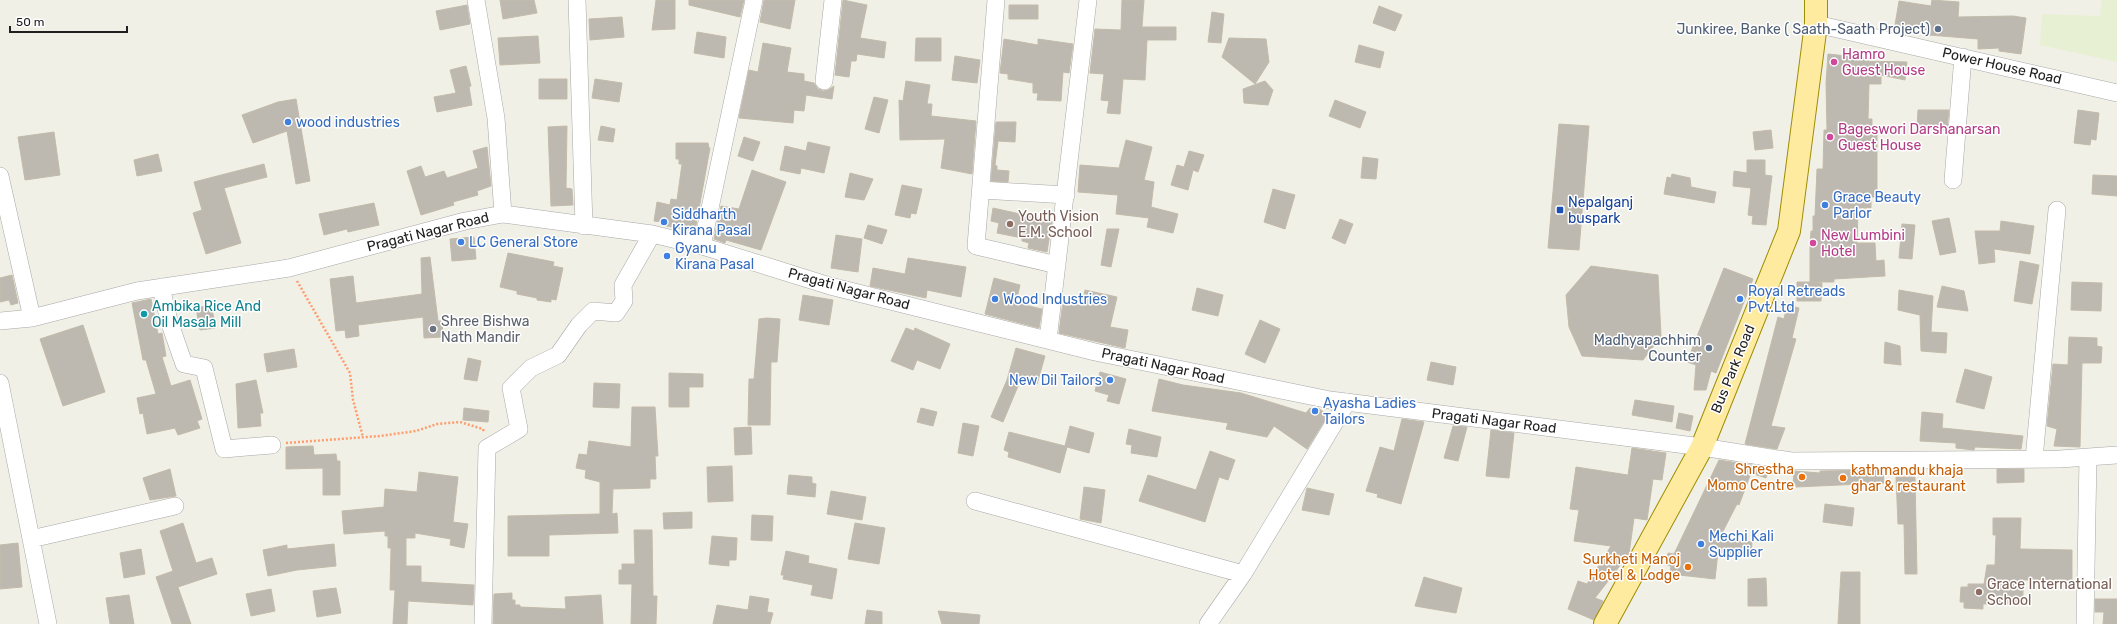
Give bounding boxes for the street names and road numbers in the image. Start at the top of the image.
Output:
street label: Power House Road [1941,44,2063,88]
street label: Pragati Nagar Road [365,209,491,255]
street label: Pragati Nagar Road [786,265,912,313]
street label: Bus Park Road [1708,322,1758,416]
street label: Pragati Nagar Road [1100,345,1226,387]
street label: Pragati Nagar Road [1431,405,1557,437]

